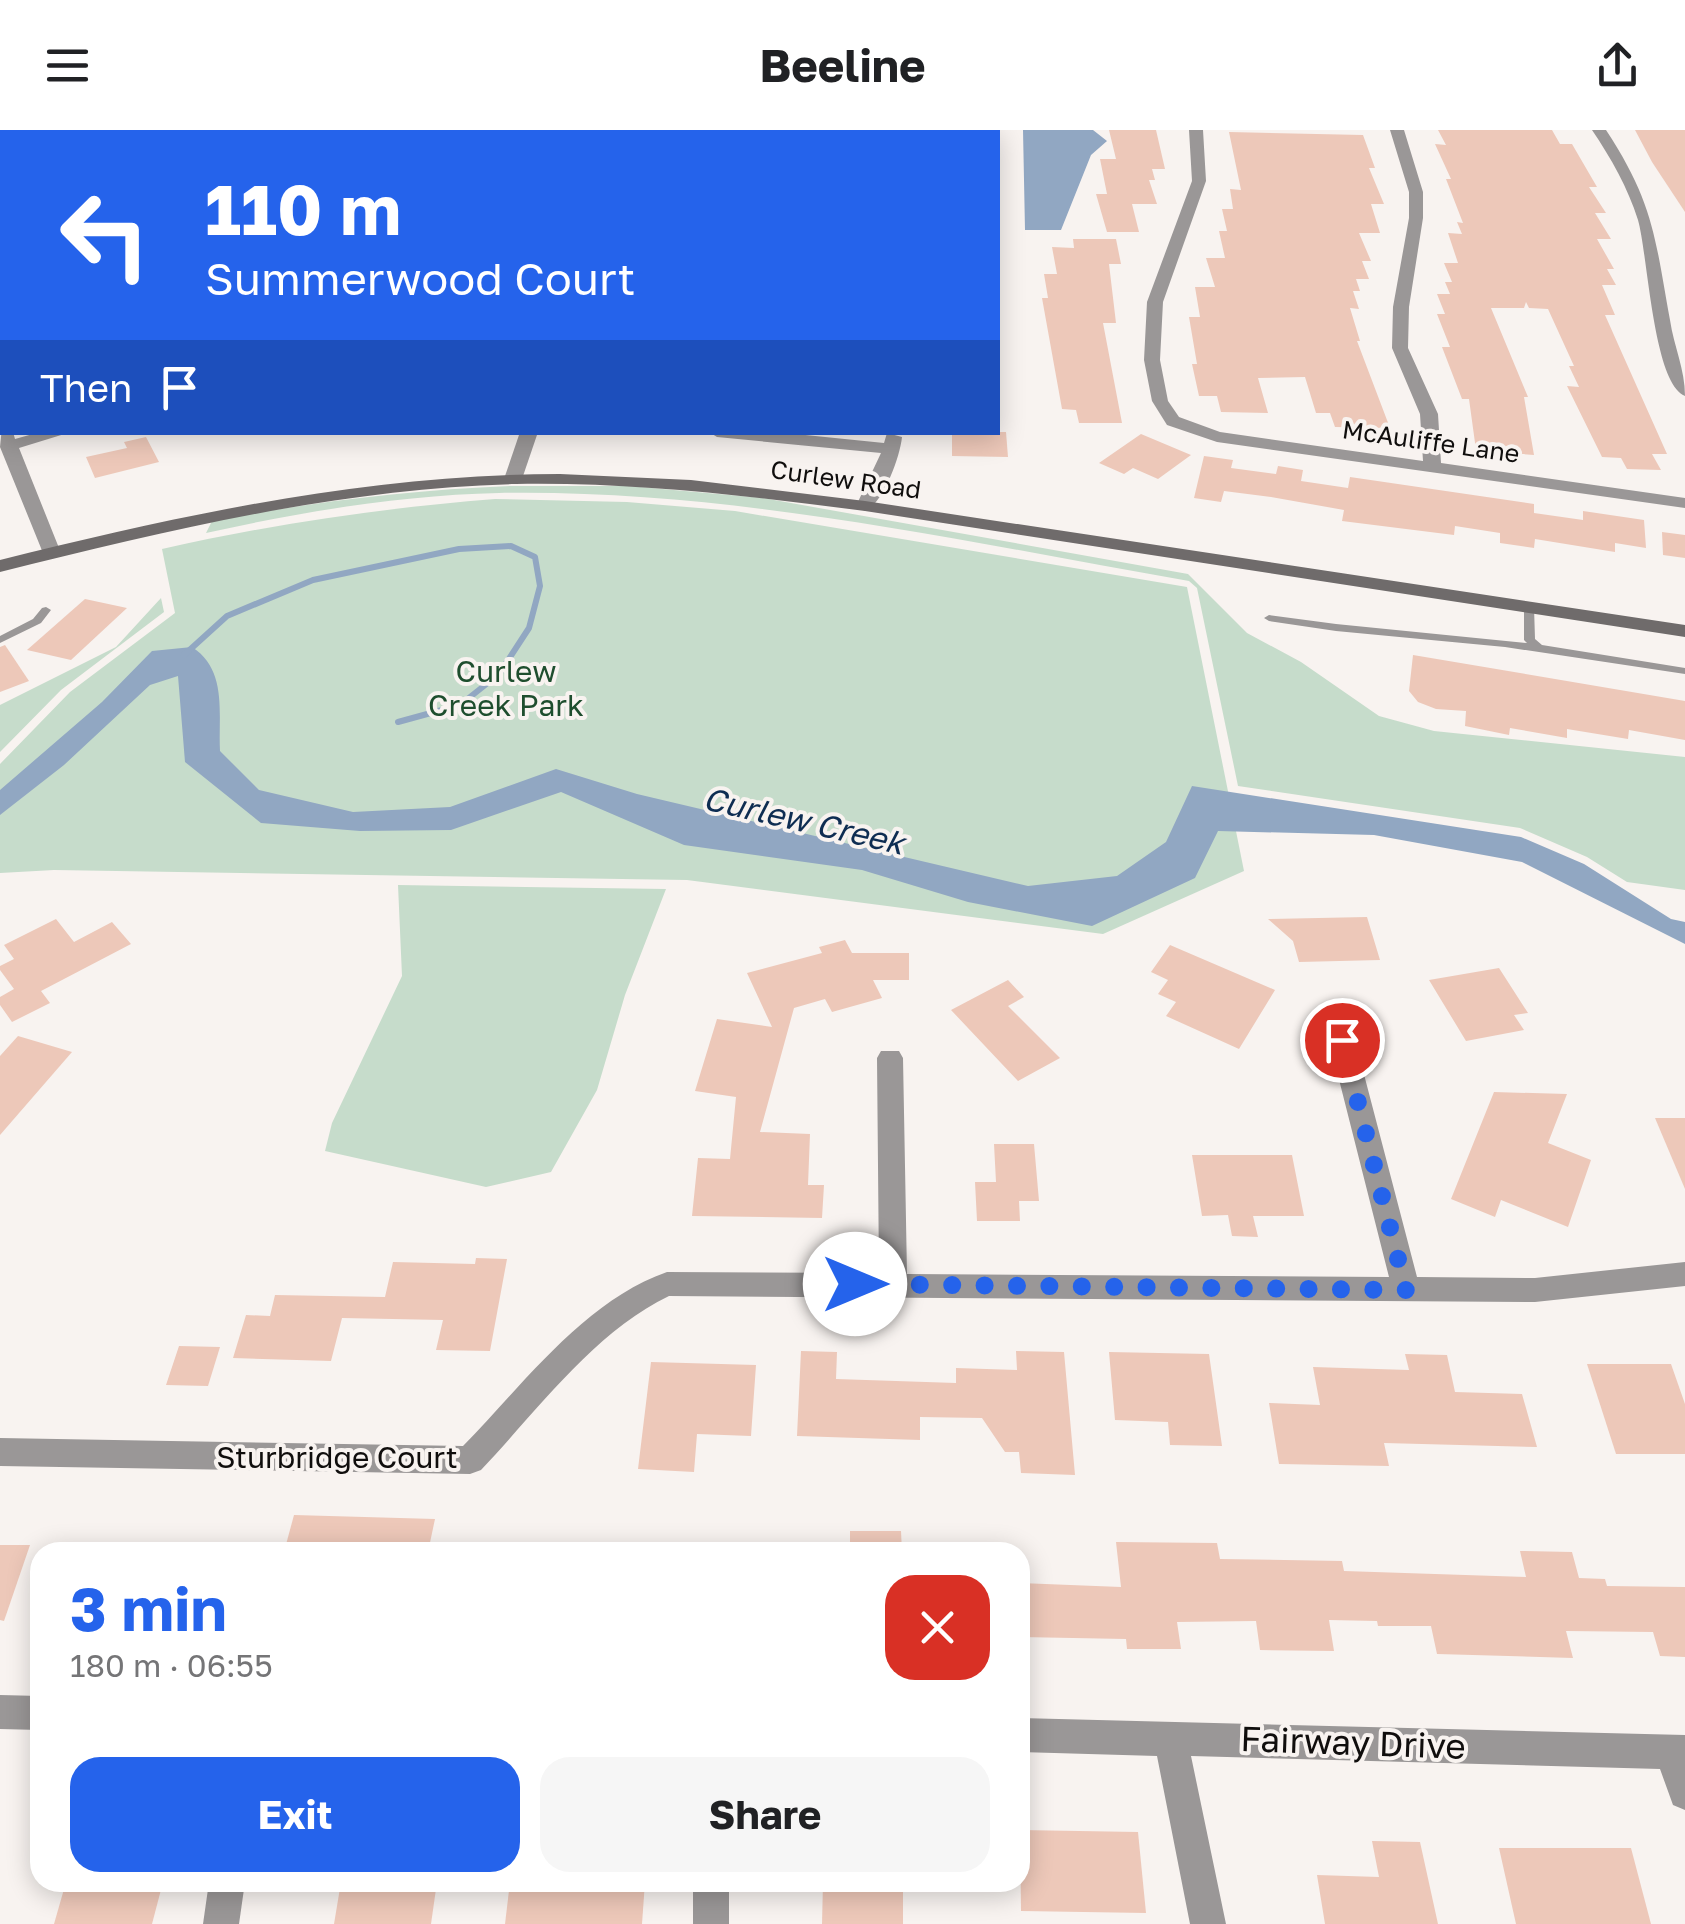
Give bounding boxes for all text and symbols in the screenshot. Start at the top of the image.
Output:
icon: menu [40,38,95,93]
text: Beeline [759,38,926,92]
icon: share [1590,38,1645,93]
text: 110 m [205,166,401,250]
icon: left [40,170,170,300]
text: Summerwood Court [205,251,635,305]
icon: arrive [152,360,207,415]
text: Then [40,365,132,410]
street label: McAuliffe Lane [1340,413,1522,469]
street label: Curlew Road [769,453,923,505]
park label: Curlew Creek Park [428,653,584,723]
water label: Curlew Creek [700,778,911,862]
pin [1300,998,1385,1083]
icon: arrive [1315,1013,1370,1068]
position arrow [803,1232,907,1336]
street label: Sturbridge Court [216,1439,458,1475]
text: 3 min [70,1572,227,1644]
button: close [885,1575,990,1680]
text: 180 m · 06:55 [70,1646,273,1684]
street label: Fairway Drive [1240,1717,1466,1767]
button: Exit [70,1757,520,1872]
button: Share [540,1757,990,1872]

